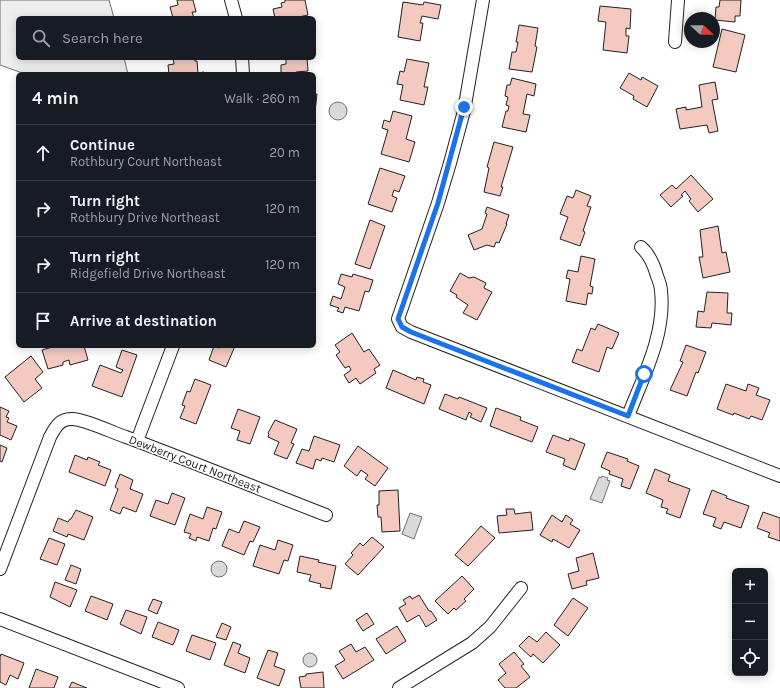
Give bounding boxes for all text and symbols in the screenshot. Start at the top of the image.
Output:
north arrow [684,12,720,48]
search box [16,16,316,60]
icon: search [30,27,52,49]
text: Search here [62,29,143,47]
text: 4 min [32,88,79,108]
text: Walk · 260 m [224,91,300,106]
route end [455,98,473,116]
text: Continue [70,136,135,154]
icon: ahead [32,142,54,164]
text: 20 m [270,145,300,160]
text: Rothbury Court Northeast [70,154,222,169]
text: Turn right [70,192,140,210]
icon: right [32,198,54,220]
text: 120 m [265,201,300,216]
text: Rothbury Drive Northeast [70,210,220,225]
text: Turn right [70,248,140,266]
icon: right [32,254,54,276]
text: 120 m [265,257,300,272]
text: Ridgefield Drive Northeast [70,266,225,281]
icon: arrive [32,310,54,332]
text: Arrive at destination [70,312,217,330]
route start [635,365,653,383]
street label: Dewberry Court Northeast [127,432,264,496]
map controls [732,568,768,676]
button: + [732,568,768,604]
button: − [732,604,768,640]
button: locate [732,640,768,676]

